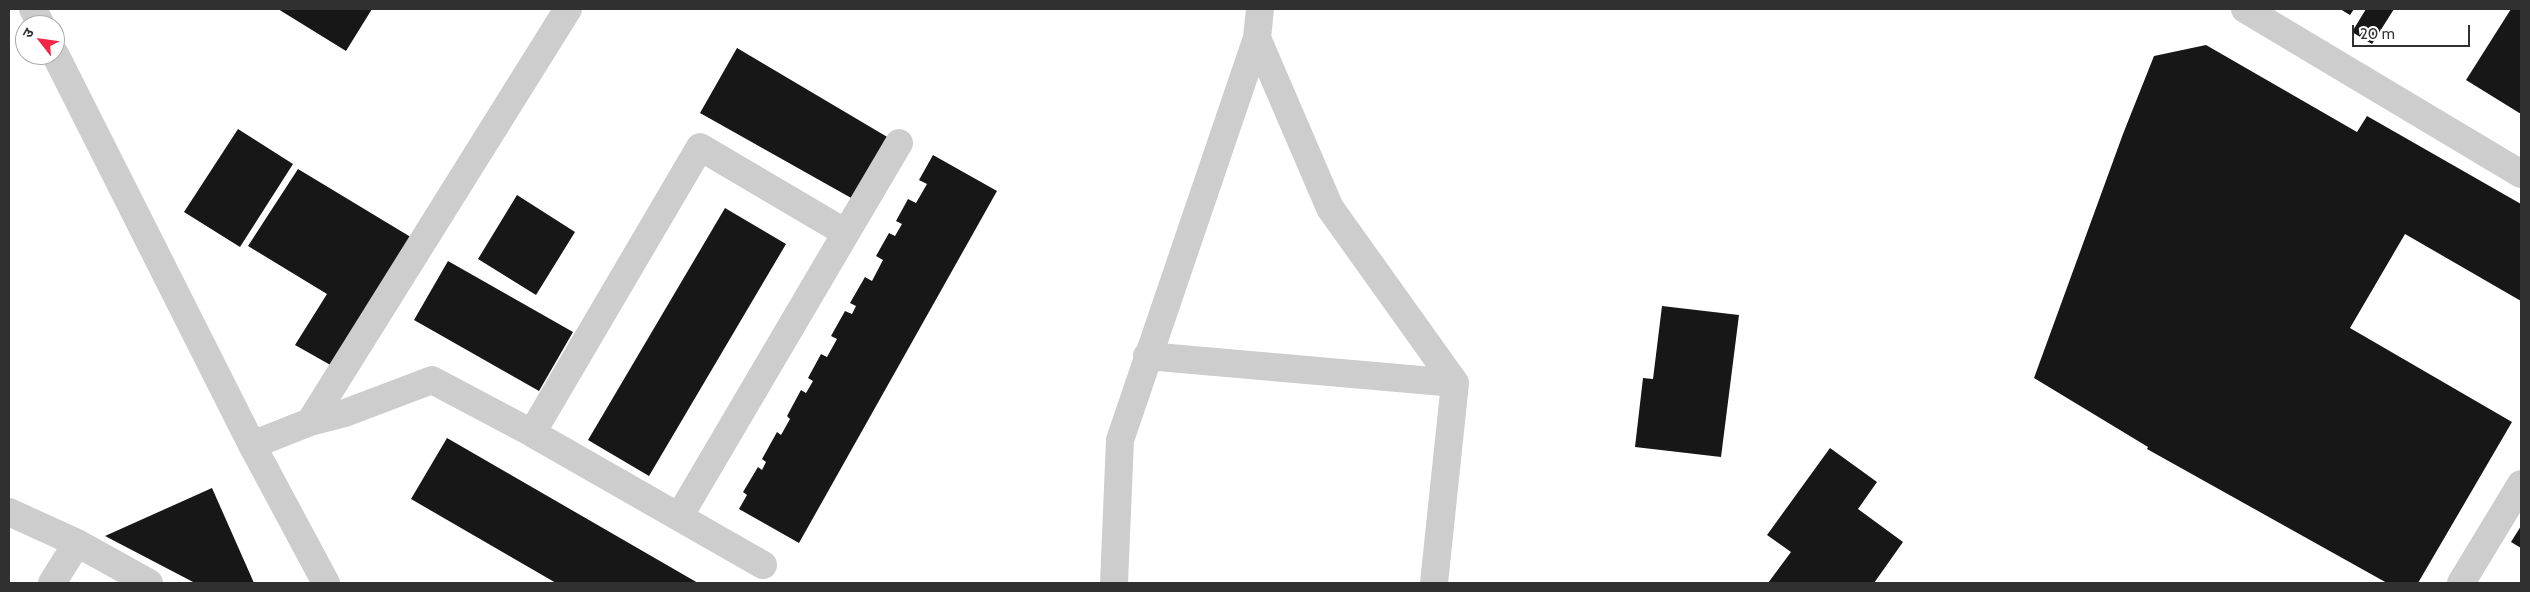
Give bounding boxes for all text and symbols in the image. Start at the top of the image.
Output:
north arrow [15,15,65,65]
scale bar [2355,15,2472,47]
text: उ [18,25,38,41]
text: 20 m [2360,25,2395,43]

